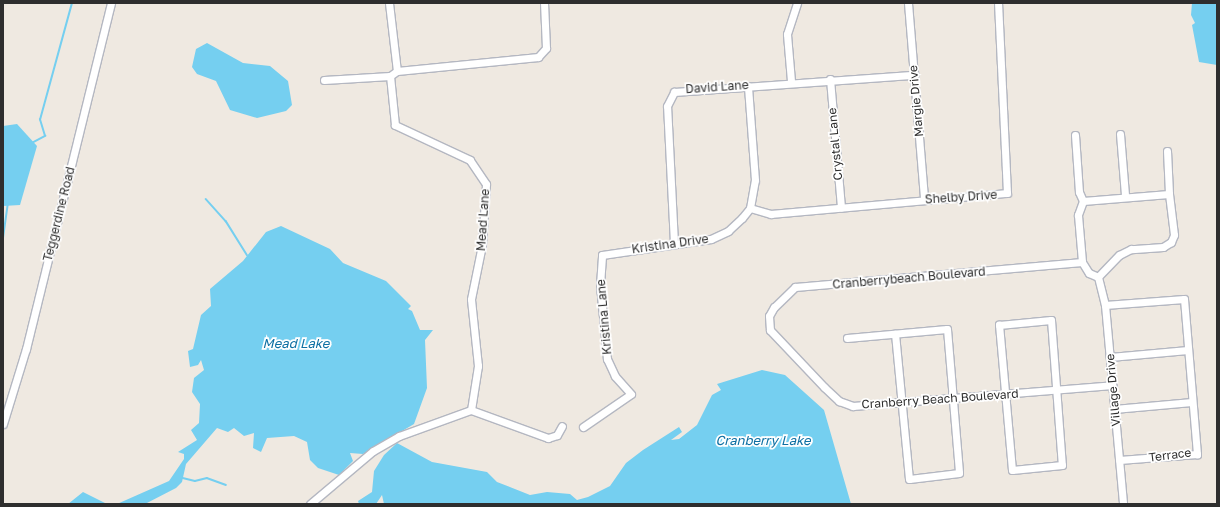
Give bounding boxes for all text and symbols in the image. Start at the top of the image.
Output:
street label: Margie Drive [906,65,926,137]
street label: David Lane [685,78,749,96]
street label: Crystal Lane [825,107,845,181]
street label: Teggerdine Road [40,165,78,263]
street label: Shelby Drive [924,187,998,207]
street label: Mead Lane [474,188,492,252]
street label: Kristina Drive [631,231,709,257]
street label: Cranberrybeach Boulevard [832,264,986,292]
street label: Kristina Lane [594,279,614,355]
water label: Mead Lake [263,335,329,351]
street label: Village Drive [1103,353,1123,427]
street label: Cranberry Beach Boulevard [861,386,1019,412]
water label: Cranberry Lake [715,432,811,448]
street label: Terrace [1148,445,1192,465]

